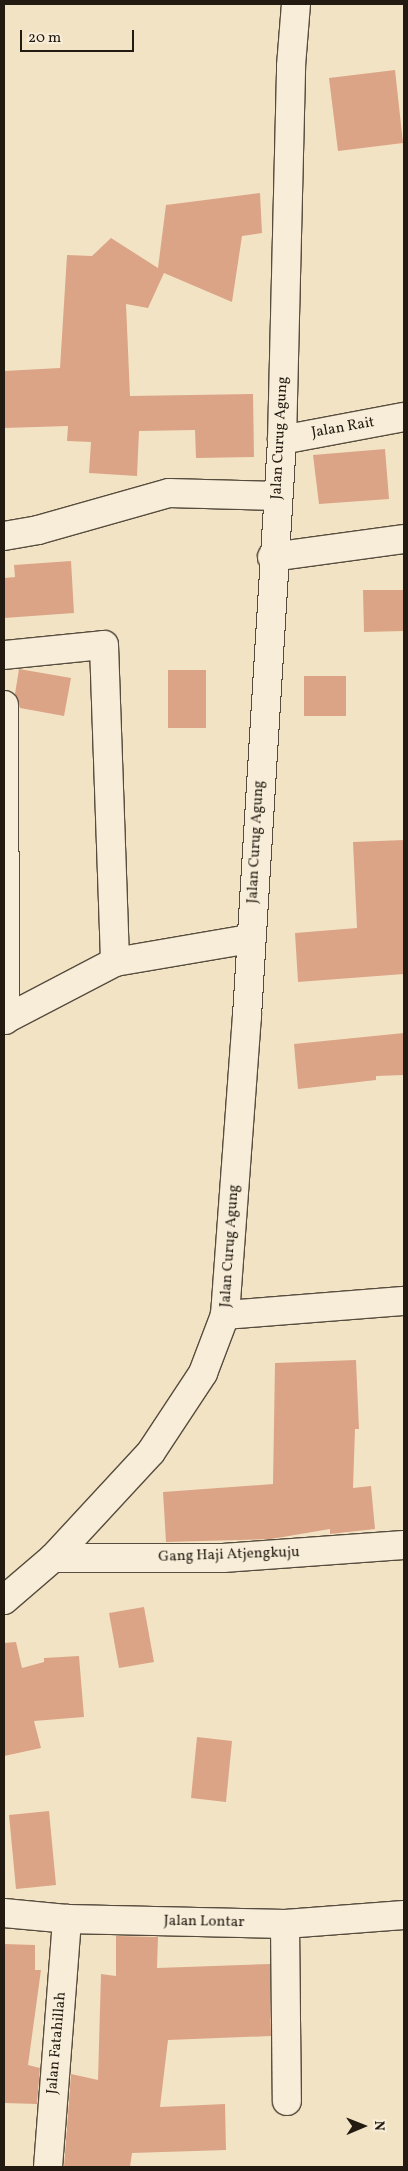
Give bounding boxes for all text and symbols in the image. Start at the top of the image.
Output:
scale bar [22,20,136,52]
text: 20 m [28,28,61,49]
street label: Jalan Curug Agung [268,376,292,500]
street label: Jalan Rait [310,414,376,442]
street label: Jalan Curug Agung [244,780,268,904]
street label: Jalan Curug Agung [217,1184,243,1308]
street label: Gang Haji Atjengkuju [158,1544,300,1566]
street label: Jalan Lontar [164,1912,244,1932]
street label: Jalan Fatahillah [44,1991,70,2095]
north arrow [338,2101,388,2151]
text: N [369,2120,388,2131]

